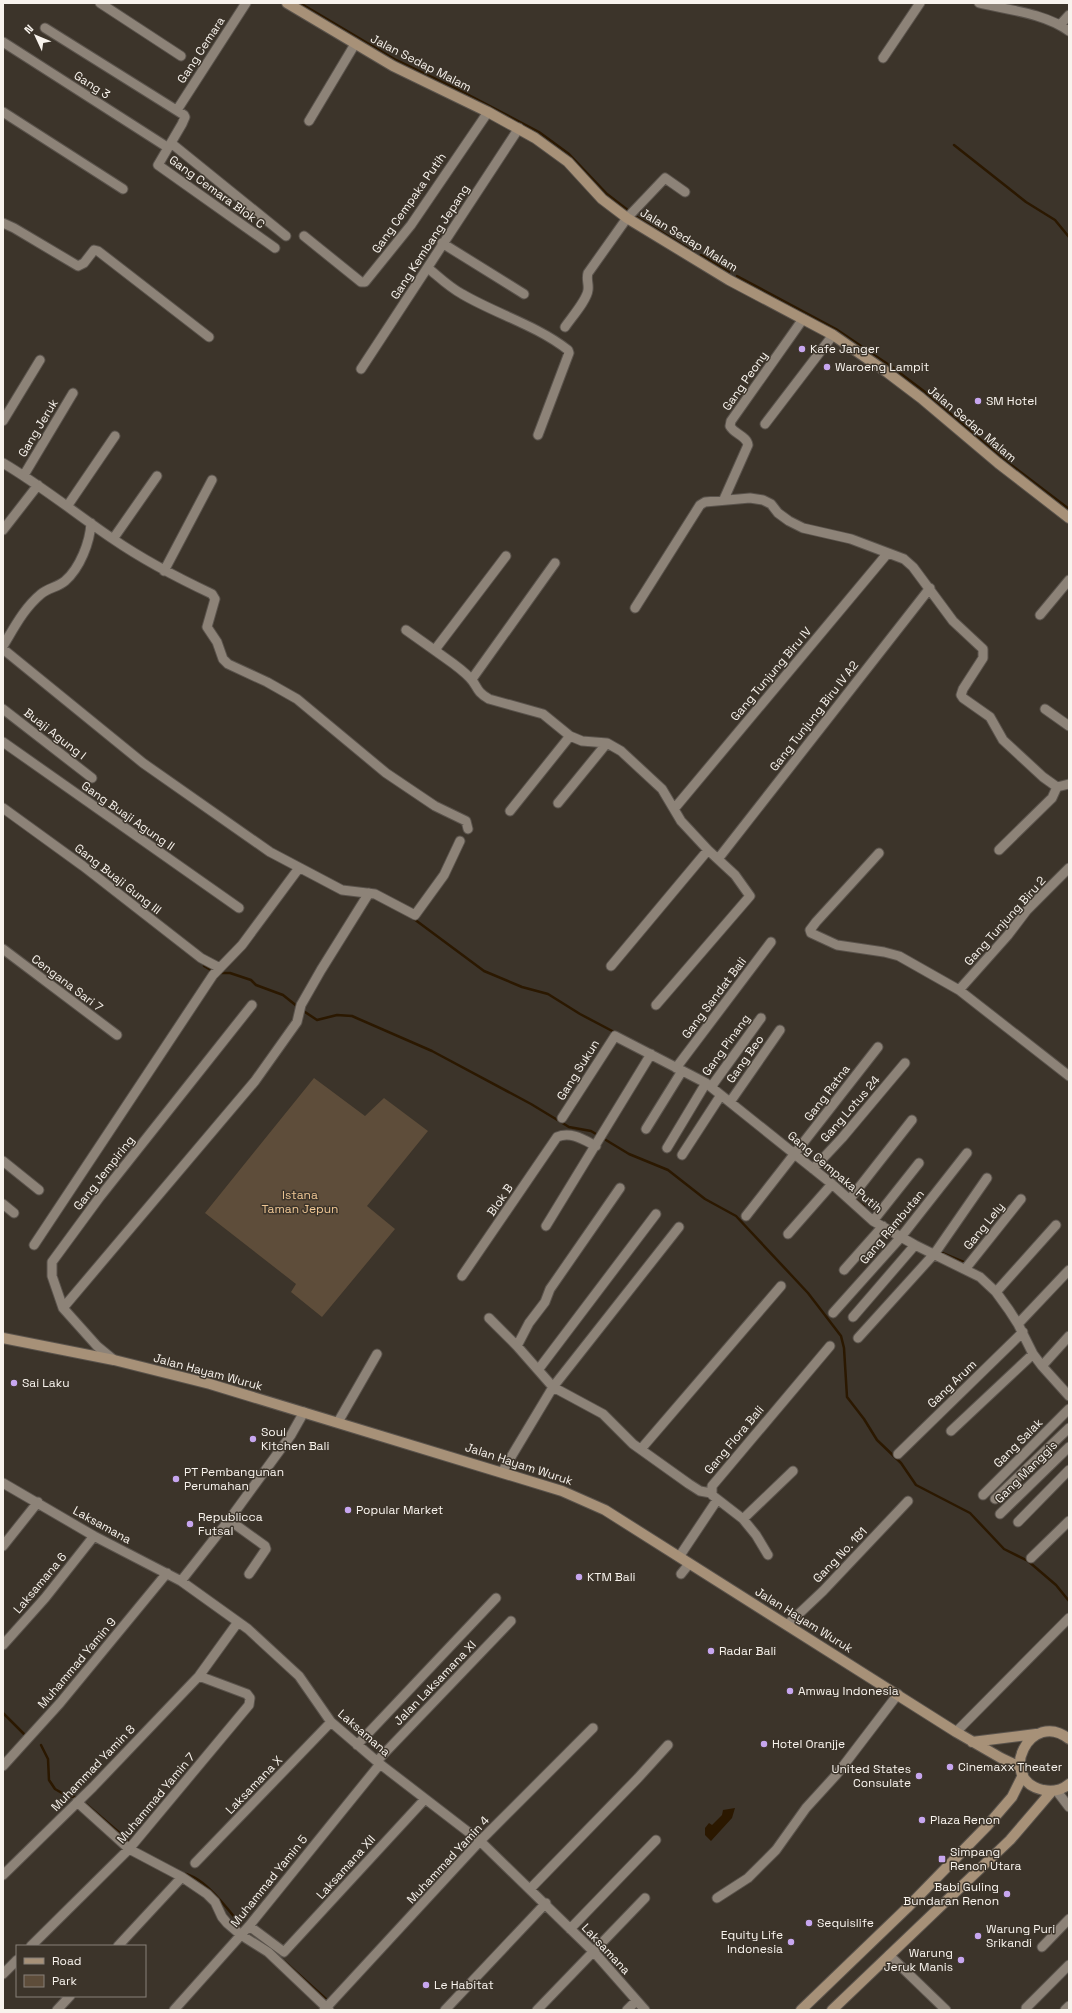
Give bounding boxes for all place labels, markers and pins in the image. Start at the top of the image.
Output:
place label: Kafe Janger [810,341,880,357]
marker: Kafe Janger [797,344,807,354]
place label: Waroeng Lampit [835,359,929,375]
marker: Waroeng Lampit [822,362,832,372]
place label: SM Hotel [986,393,1037,409]
marker: SM Hotel [973,396,983,406]
place label: Sai Laku [22,1375,70,1391]
marker: Sai Laku [9,1378,19,1388]
place label: Soul Kitchen Bali [261,1424,329,1454]
marker: Soul Kitchen Bali [248,1434,258,1444]
place label: PT Pembangunan Perumahan [184,1464,284,1494]
marker: PT Pembangunan Perumahan [171,1474,181,1484]
place label: Popular Market [356,1502,443,1518]
marker: Popular Market [343,1505,353,1515]
place label: Republicca Futsal [198,1509,263,1539]
marker: Republicca Futsal [185,1519,195,1529]
place label: KTM Bali [587,1569,636,1585]
marker: KTM Bali [574,1572,584,1582]
place label: Radar Bali [719,1643,776,1659]
marker: Radar Bali [706,1646,716,1656]
place label: Amway Indonesia [798,1683,899,1699]
marker: Amway Indonesia [785,1686,795,1696]
place label: Hotel Oranjje [772,1736,845,1752]
marker: Hotel Oranjje [759,1739,769,1749]
place label: Cinemaxx Theater [958,1759,1063,1775]
place label: United States Consulate [831,1761,911,1791]
marker: Cinemaxx Theater [945,1762,955,1772]
marker: United States Consulate [914,1771,924,1781]
place label: Plaza Renon [930,1812,1000,1828]
marker: Plaza Renon [917,1815,927,1825]
place label: Simpang Renon Utara [950,1844,1022,1874]
marker: Simpang Renon Utara [937,1854,947,1864]
place label: Babi Guling Bundaran Renon [903,1879,999,1909]
marker: Babi Guling Bundaran Renon [1002,1889,1012,1899]
place label: Sequislife [817,1915,874,1931]
marker: Sequislife [804,1918,814,1928]
place label: Warung Puri Srikandi [986,1921,1055,1951]
place label: Equity Life Indonesia [721,1927,783,1957]
marker: Warung Puri Srikandi [973,1931,983,1941]
marker: Equity Life Indonesia [786,1937,796,1947]
place label: Warung Jeruk Manis [884,1945,953,1975]
marker: Warung Jeruk Manis [956,1955,966,1965]
place label: Le Habitat [434,1977,494,1993]
marker: Le Habitat [421,1980,431,1990]

